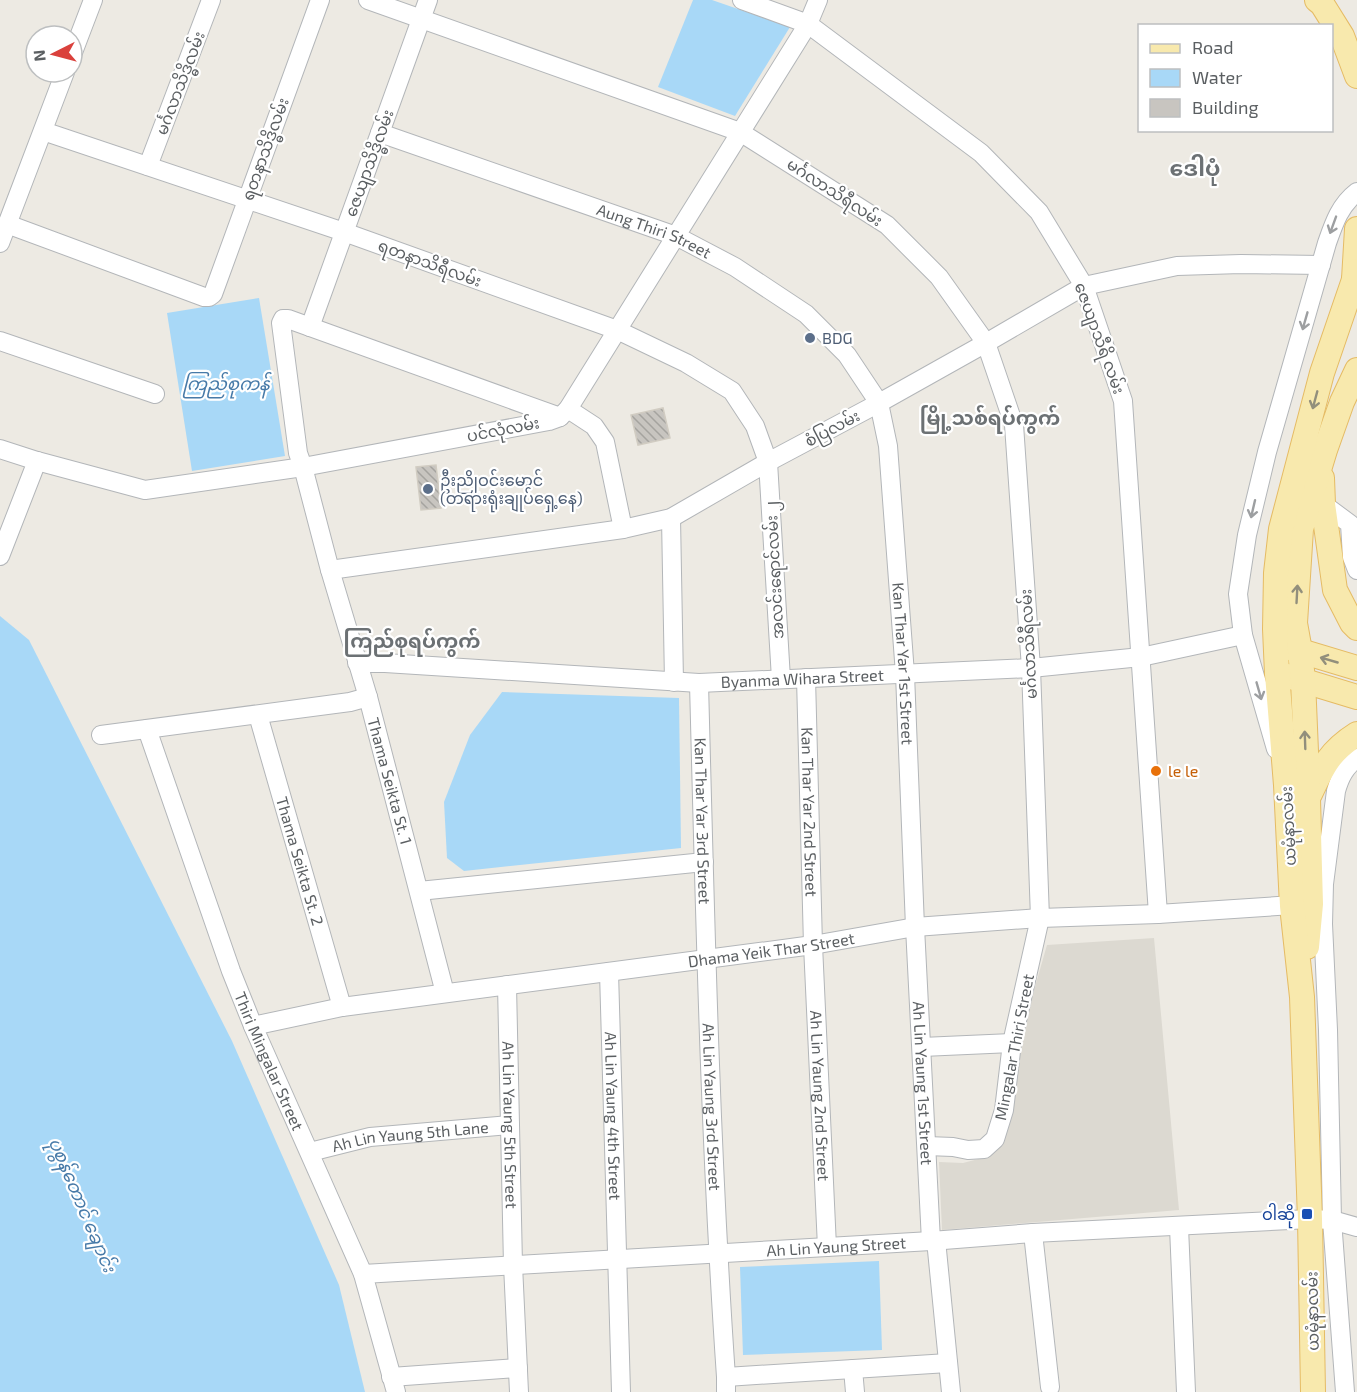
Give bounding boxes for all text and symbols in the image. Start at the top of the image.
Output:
north arrow [24,24,84,84]
legend [1138,24,1333,132]
street label: မင်္ဂလာသိဒ္ဓိလမ်း [150,28,213,139]
text: Road [1192,36,1233,58]
text: N [29,49,49,62]
text: Water [1192,66,1242,88]
street label: ရတနာသိဒ္ဓိလမ်း [236,94,297,205]
text: Building [1192,96,1259,118]
street label: ဇေယျာသိဒ္ဓိလမ်း [339,106,402,221]
street label: မင်္ဂလာသိရီလမ်း [781,153,887,234]
district label: ဒေါပုံ [1170,154,1220,186]
street label: Aung Thiri Street [594,199,715,262]
one-way arrow [1327,215,1338,234]
street label: ရတနာသိရီလမ်း [374,234,485,295]
street label: ဇေယျာသီရိ လမ်း [1067,279,1130,398]
one-way arrow [1299,311,1310,330]
place label: BDG [822,328,853,347]
marker: BDG [803,331,817,345]
water label: ကြည်စုကန် [183,371,272,399]
one-way arrow [1308,390,1320,409]
street label: စံပြလမ်း [801,404,865,454]
district label: မြို့သစ်ရပ်ကွက် [920,405,1060,434]
street label: ပင်လုံလမ်း [465,411,542,451]
place label: ဦးညိုဝင်းမောင် (တရားရုံးချုပ်ရှေ့နေ) [440,469,583,513]
marker: ဦးညိုဝင်းမောင် (တရားရုံးချုပ်ရှေ့နေ) [421,482,435,496]
one-way arrow [1247,499,1259,518]
street label: အလင်းရောင်လမ်း ၂ [759,500,792,640]
street label: Kan Thar Yar 1st Street [889,582,918,745]
one-way arrow [1291,584,1302,604]
street label: မင်္ဂလာသိရီလမ်း [1014,588,1045,700]
district label: ကြည်စုရပ်ကွက် [344,628,480,657]
one-way arrow [1320,654,1339,665]
street label: Byanma Wihara Street [720,665,884,691]
one-way arrow [1254,681,1265,700]
street label: Thama Seikta St. 1 [364,715,417,846]
street label: Kan Thar Yar 2nd Street [798,727,822,897]
one-way arrow [1300,731,1311,751]
street label: Kan Thar Yar 3rd Street [691,737,715,904]
place label: le le [1168,761,1198,780]
marker: le le [1149,764,1163,778]
street label: ယမုံနာလမ်း [1275,785,1305,866]
street label: Thama Seikta St. 2 [273,794,328,928]
street label: Dhama Yeik Thar Street [687,928,856,970]
street label: Mingalar Thiri Street [990,972,1037,1122]
street label: Thiri Mingalar Street [231,989,308,1133]
street label: Ah Lin Yaung 1st Street [910,1001,937,1166]
street label: Ah Lin Yaung 2nd Street [807,1010,834,1182]
street label: Ah Lin Yaung 3rd Street [700,1023,725,1191]
street label: Ah Lin Yaung 4th Street [602,1031,626,1201]
street label: Ah Lin Yaung 5th Street [499,1041,522,1209]
street label: Ah Lin Yaung 5th Lane [330,1117,489,1155]
water label: ပုစွန်တောင် ချောင်း [40,1134,123,1279]
place label: ဝါဆို [1262,1203,1295,1229]
marker: ဝါဆို [1300,1207,1314,1221]
street label: Ah Lin Yaung Street [766,1232,907,1260]
street label: ယမုံနာလမ်း [1300,1271,1328,1351]

